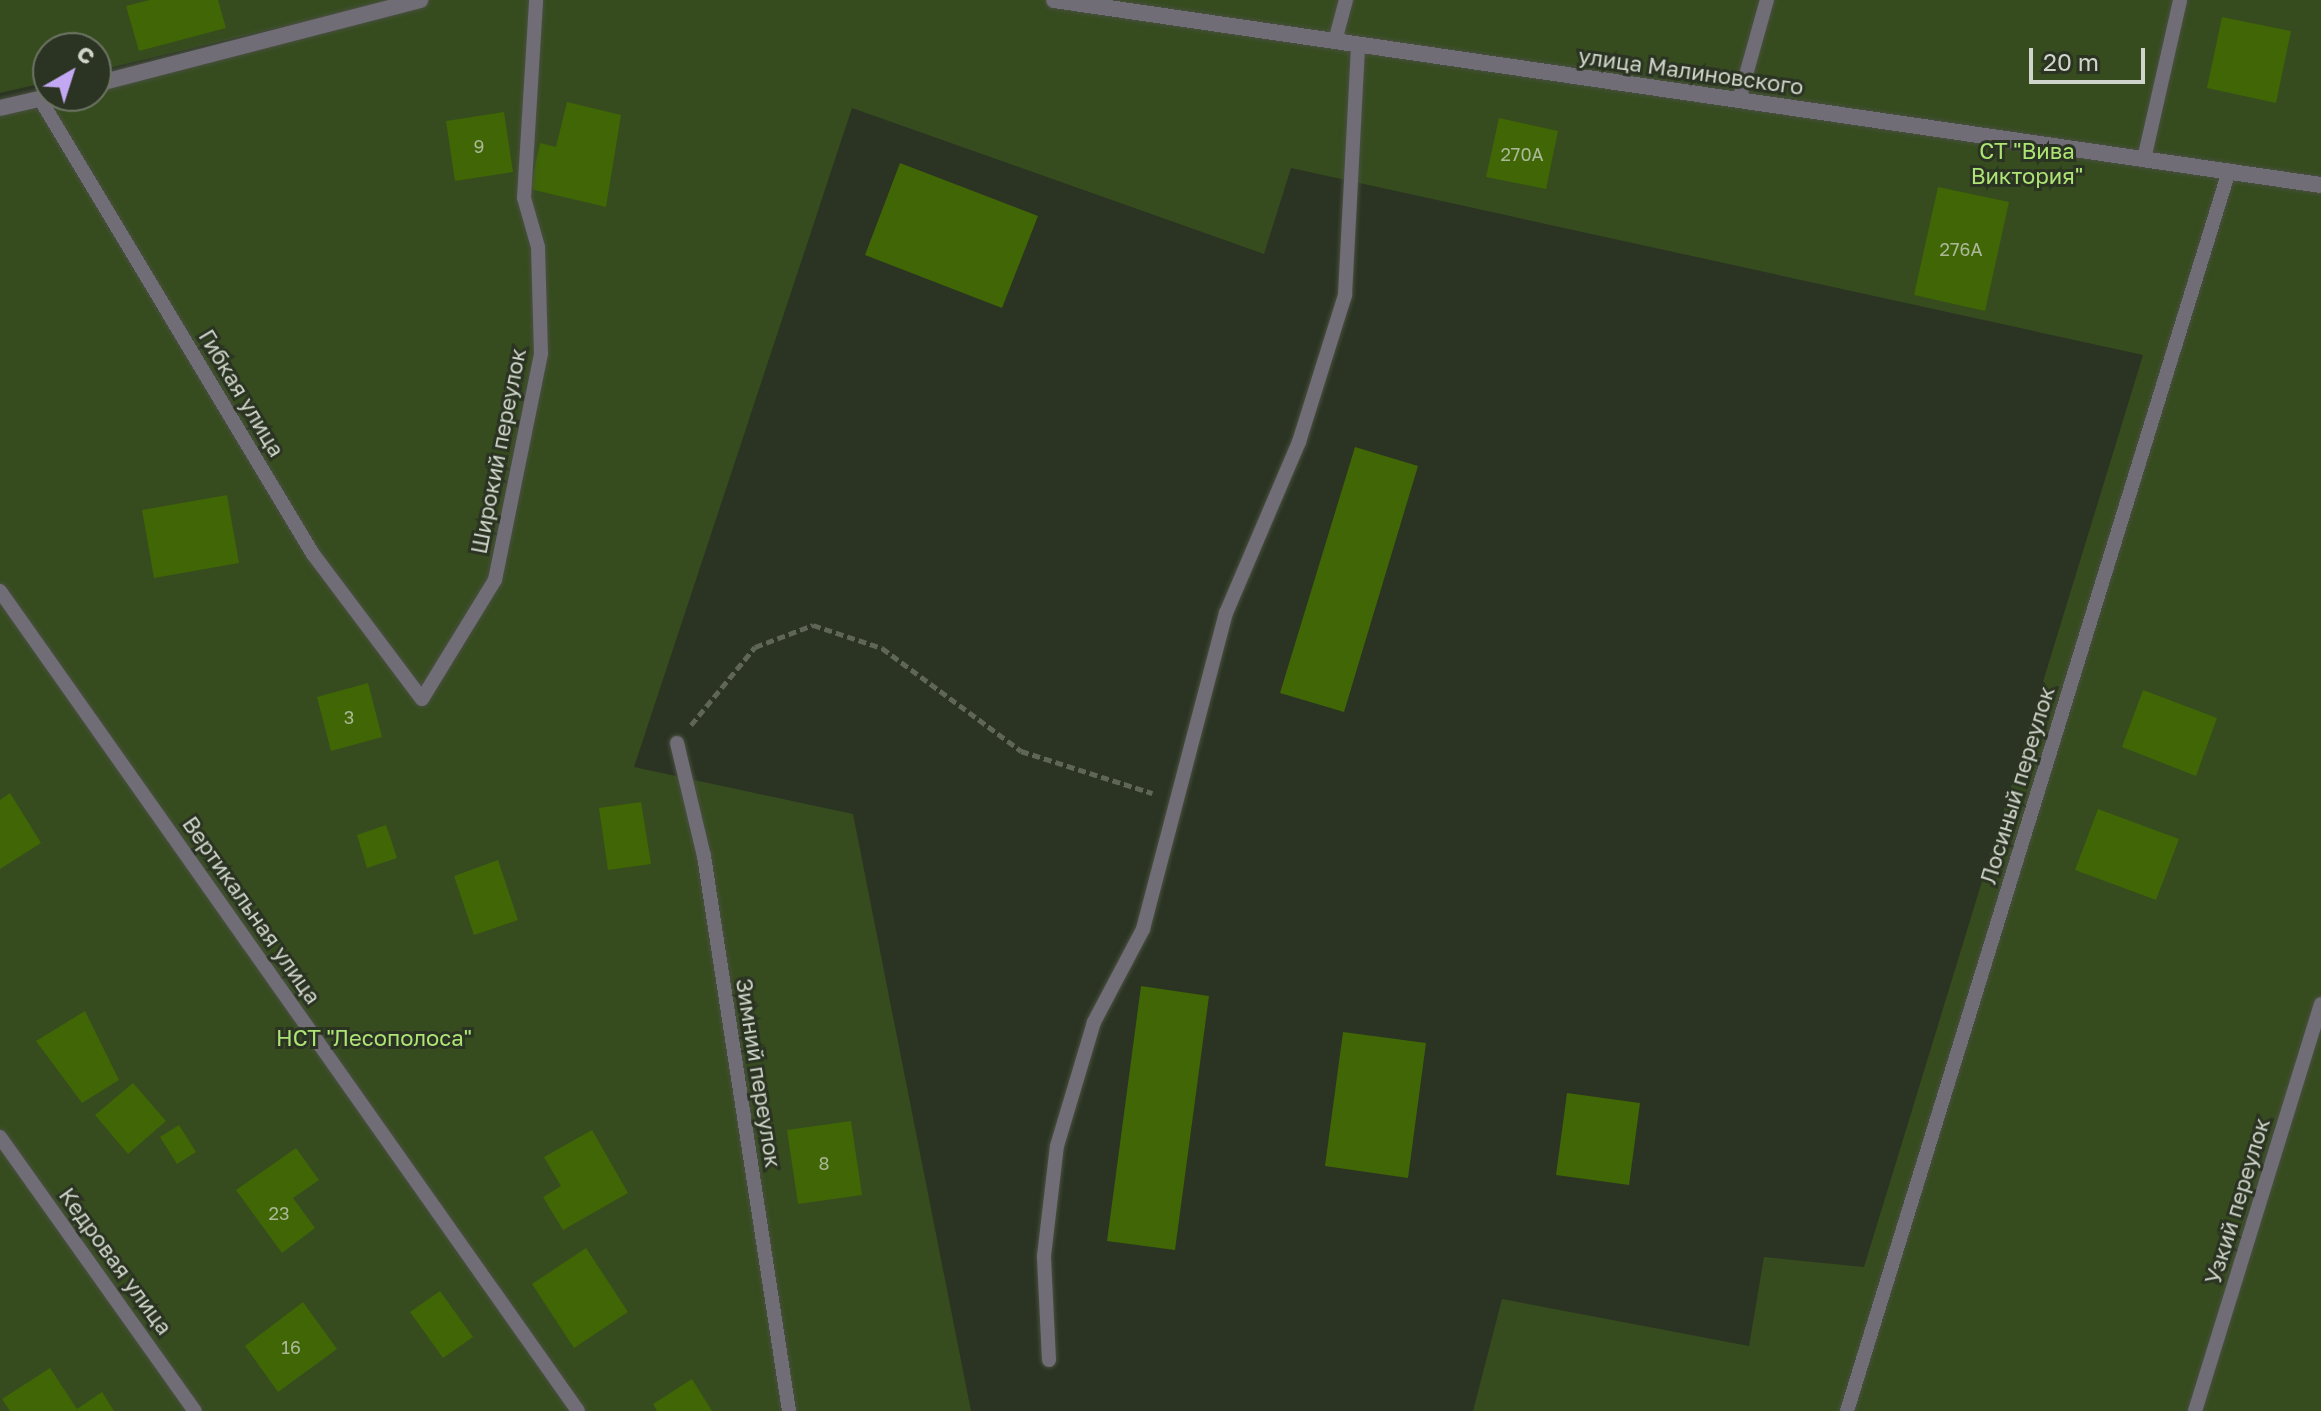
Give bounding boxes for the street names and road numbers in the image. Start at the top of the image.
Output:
street label: улица Малиновского [1577,42,1805,100]
street label: Гибкая улица [194,325,290,461]
street label: Широкий переулок [465,346,531,556]
street label: Лосиный переулок [1974,683,2060,887]
street label: Вертикальная улица [177,811,327,1009]
street label: Зимний переулок [731,976,787,1170]
street label: Узкий переулок [2199,1115,2275,1287]
street label: Кедровая улица [54,1182,178,1340]

